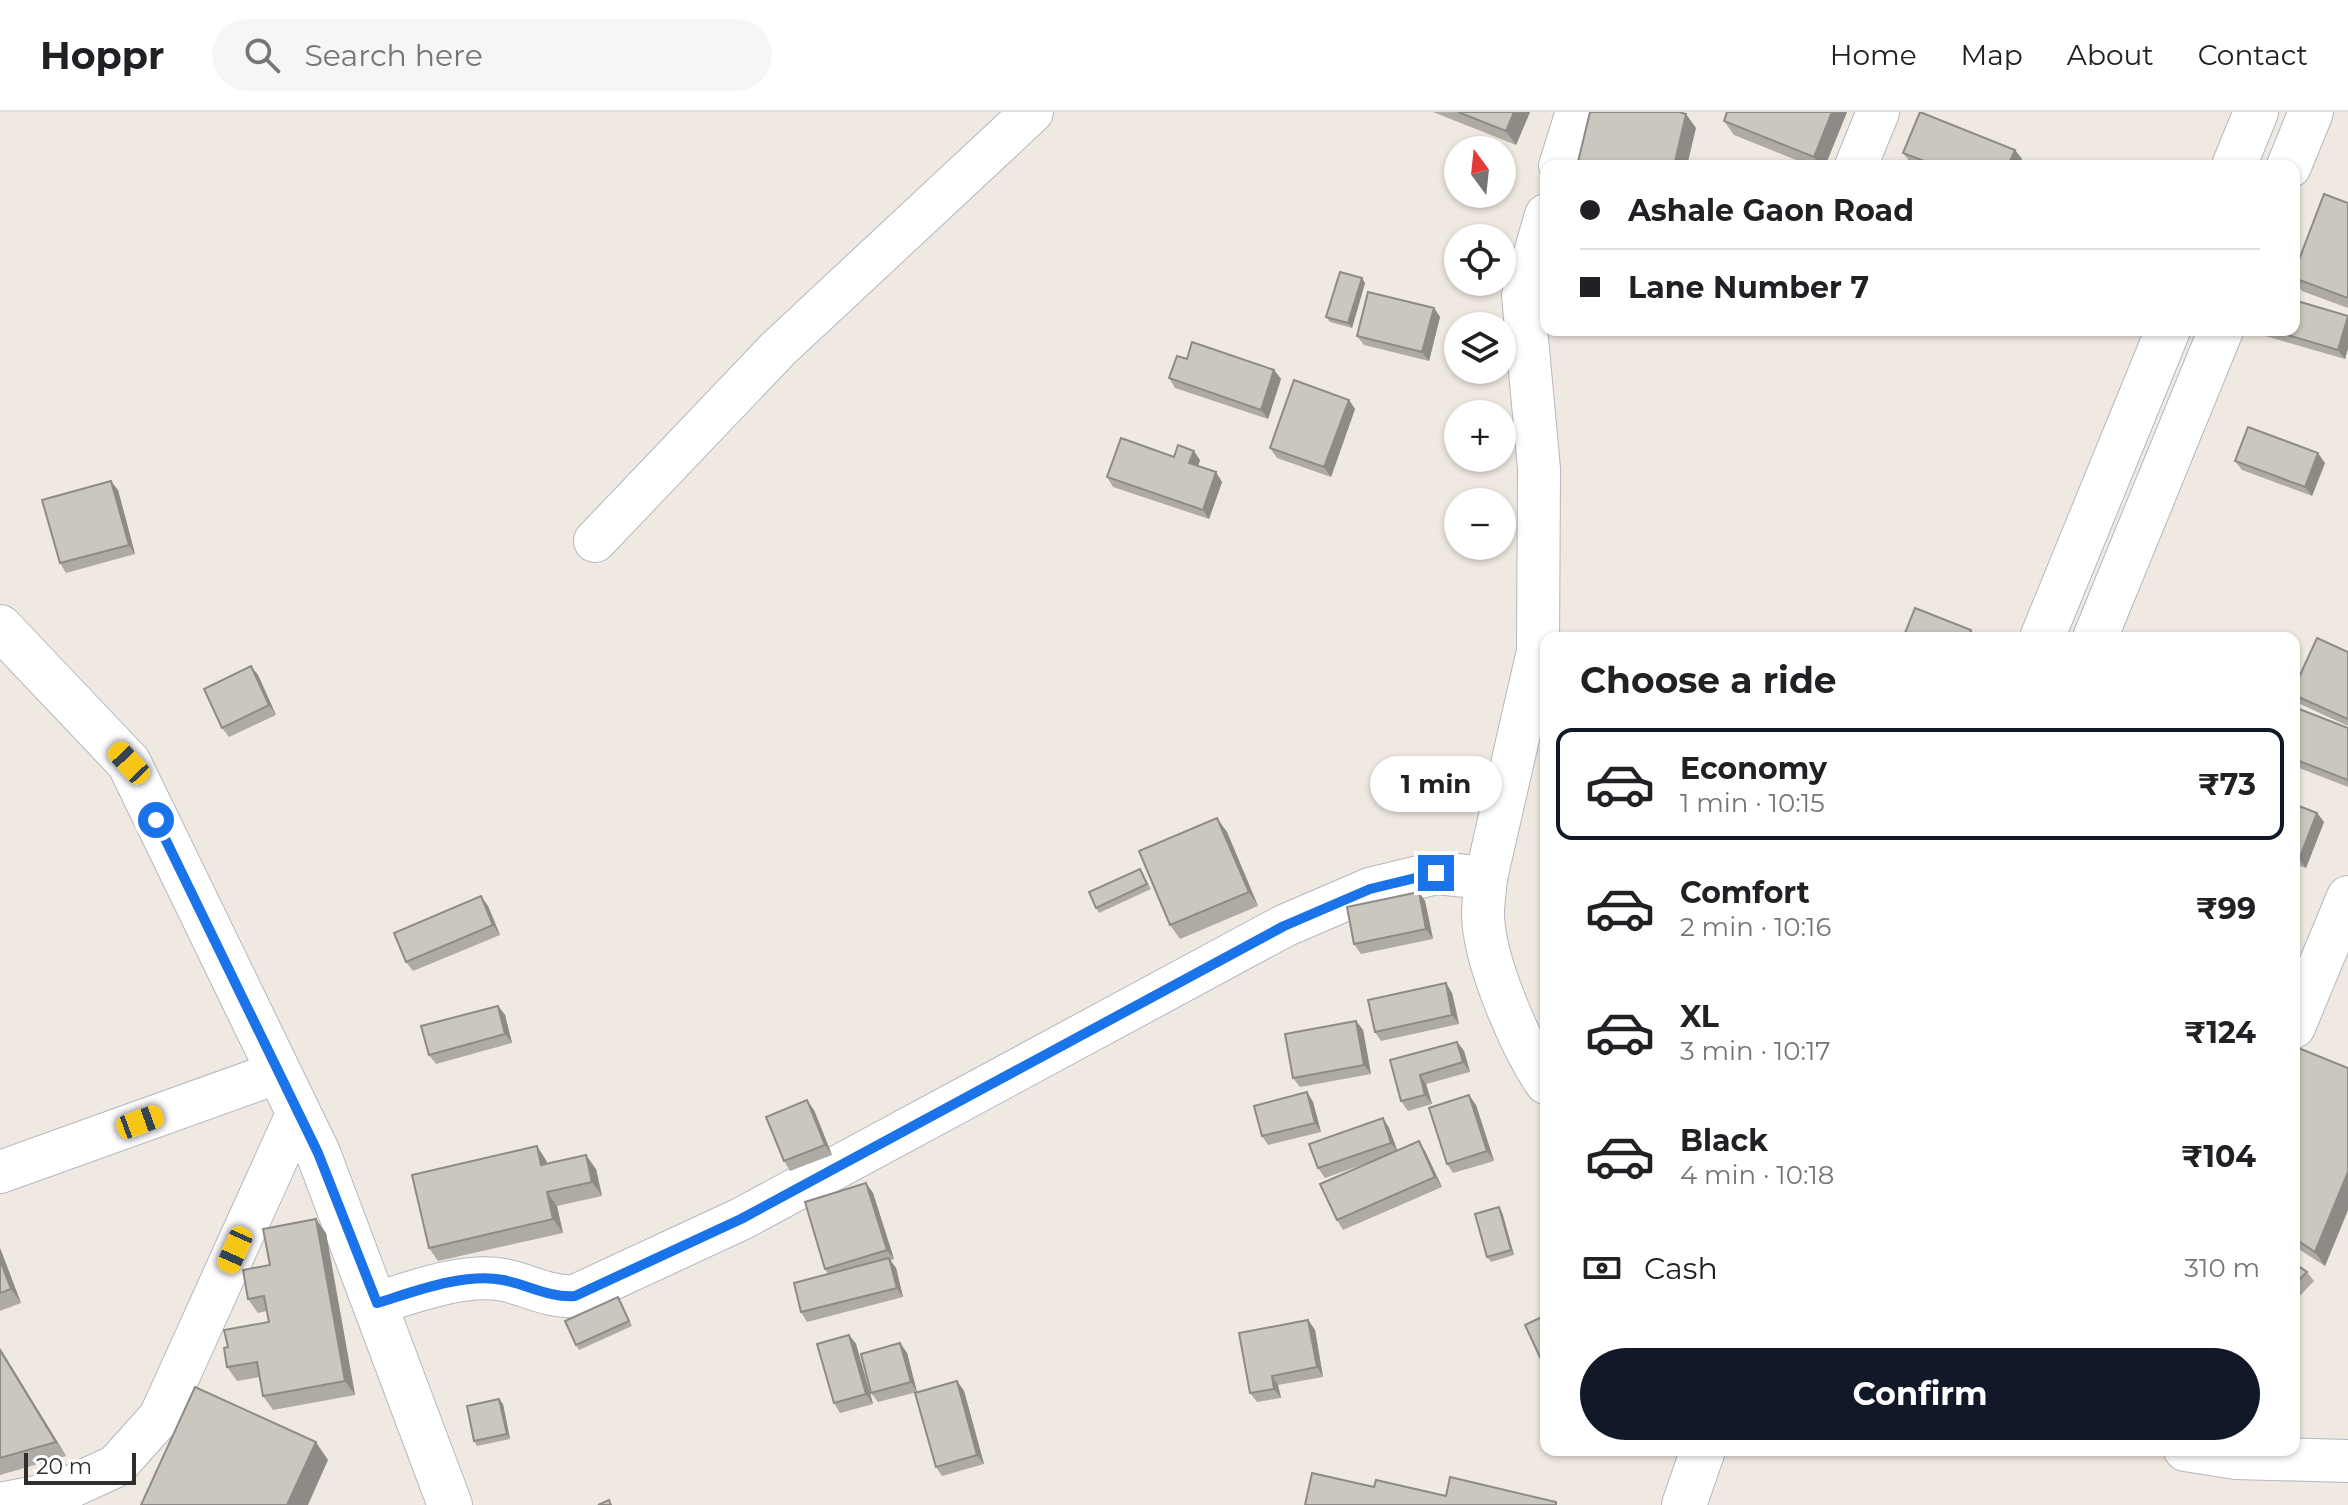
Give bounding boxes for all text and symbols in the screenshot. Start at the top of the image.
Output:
search box [212,19,772,91]
text: Hoppr [40,32,164,79]
icon: search [240,33,284,77]
text: Search here [304,37,483,74]
text: Home [1830,38,1917,72]
text: Map [1961,38,2023,72]
text: About [2067,38,2154,72]
text: Contact [2198,38,2308,72]
north arrow [1444,136,1516,208]
map controls [1444,136,1516,560]
text: Ashale Gaon Road [1628,192,1914,229]
button: locate [1444,224,1516,296]
text: Lane Number 7 [1628,269,1869,306]
button: layers [1444,312,1516,384]
button: + [1444,400,1516,472]
button: − [1444,488,1516,560]
text: Choose a ride [1580,658,1837,702]
car [104,737,154,789]
icon: car [1584,748,1656,820]
text: Economy [1680,750,1827,787]
callout: 1 min [1370,757,1502,813]
text: ₹73 [2198,766,2256,803]
text: 1 min [1401,768,1471,800]
text: 1 min · 10:15 [1680,787,1825,819]
route start [138,802,174,838]
route end [1418,855,1454,891]
icon: car [1584,872,1656,944]
text: Comfort [1680,874,1810,911]
text: ₹99 [2196,890,2256,927]
text: 2 min · 10:16 [1680,911,1831,943]
icon: car [1584,996,1656,1068]
text: XL [1680,998,1719,1035]
text: ₹124 [2184,1014,2256,1051]
text: 3 min · 10:17 [1680,1035,1831,1067]
car [113,1103,167,1141]
icon: car [1584,1120,1656,1192]
text: Black [1680,1122,1768,1159]
text: ₹104 [2181,1138,2256,1175]
text: 4 min · 10:18 [1680,1159,1834,1191]
car [214,1223,256,1277]
icon: cash [1580,1246,1624,1290]
text: Cash [1644,1250,1718,1287]
text: 310 m [2184,1252,2260,1284]
button: Confirm [1580,1348,2260,1440]
scale bar [24,1449,136,1485]
text: 20 m [36,1453,92,1480]

